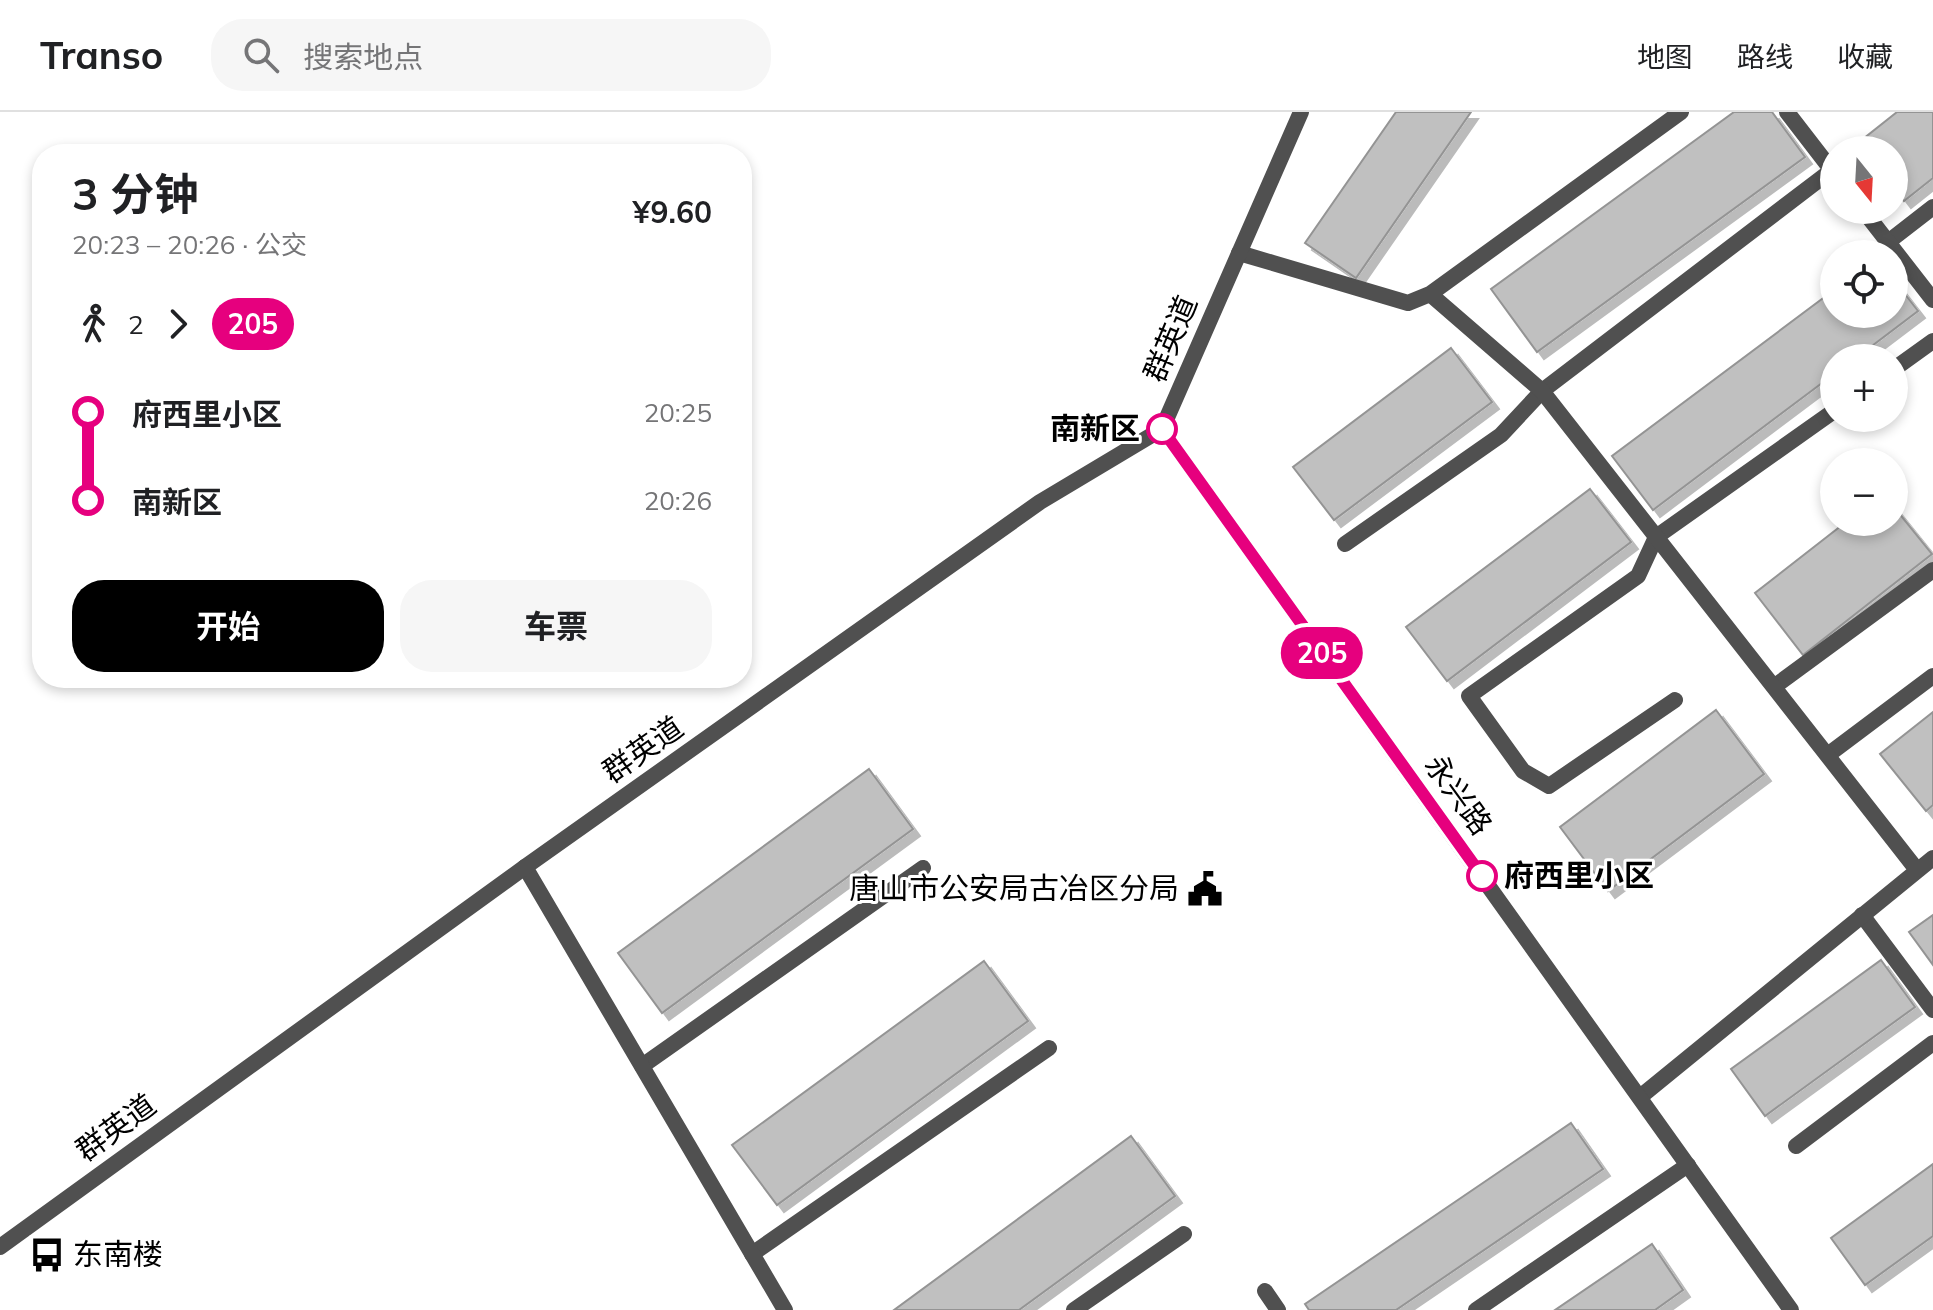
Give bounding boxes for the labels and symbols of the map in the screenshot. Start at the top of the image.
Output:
north arrow [1820,136,1908,224]
street label: 群英道 [1135,290,1205,387]
place label: 南新区 [1050,409,1140,447]
marker: 南新区 [1147,414,1177,444]
line badge: 205 [1276,627,1368,679]
street label: 群英道 [595,708,690,791]
street label: 永兴路 [1417,747,1501,842]
place label: 府西里小区 [1504,856,1654,894]
marker: 府西里小区 [1467,861,1497,891]
place label: 唐山市公安局古冶区分局 [849,869,1179,907]
public building icon: 唐山市公安局古冶区分局 [1186,870,1224,908]
street label: 群英道 [68,1085,163,1169]
place label: 东南楼 [73,1235,163,1273]
bus stop icon: 东南楼 [28,1236,66,1274]

